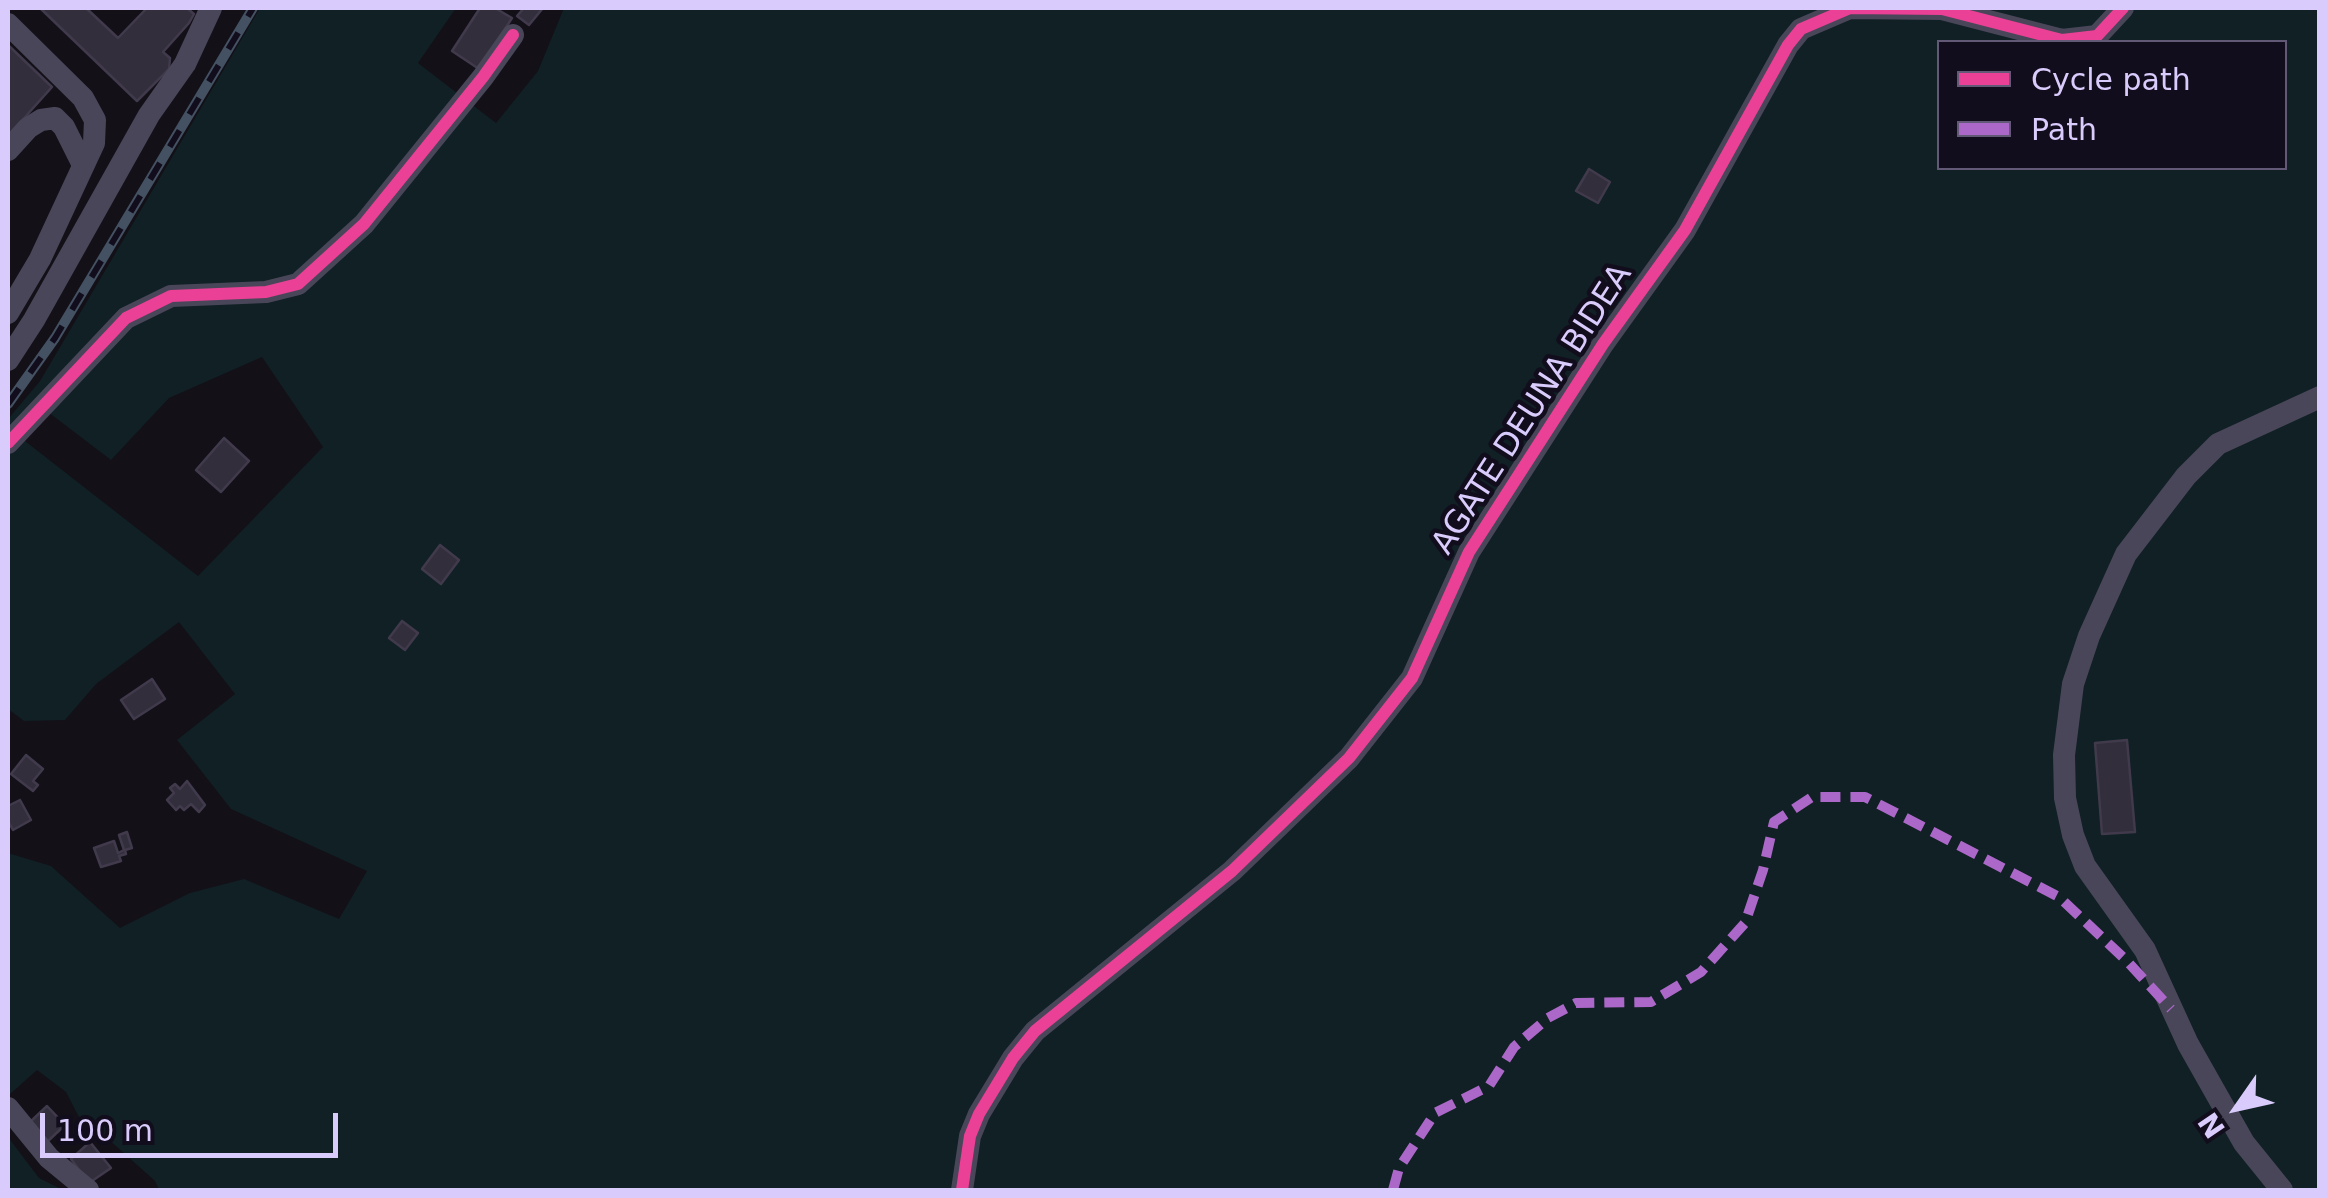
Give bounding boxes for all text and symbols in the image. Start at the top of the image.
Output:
legend [1937,40,2287,170]
text: Cycle path [2031,62,2191,97]
text: Path [2031,112,2097,147]
street label: AGATE DEUNA BIDEA [1425,258,1641,562]
north arrow [2187,1058,2287,1158]
scale bar [45,1093,342,1155]
text: N [2191,1106,2232,1144]
text: 100 m [57,1113,153,1148]

